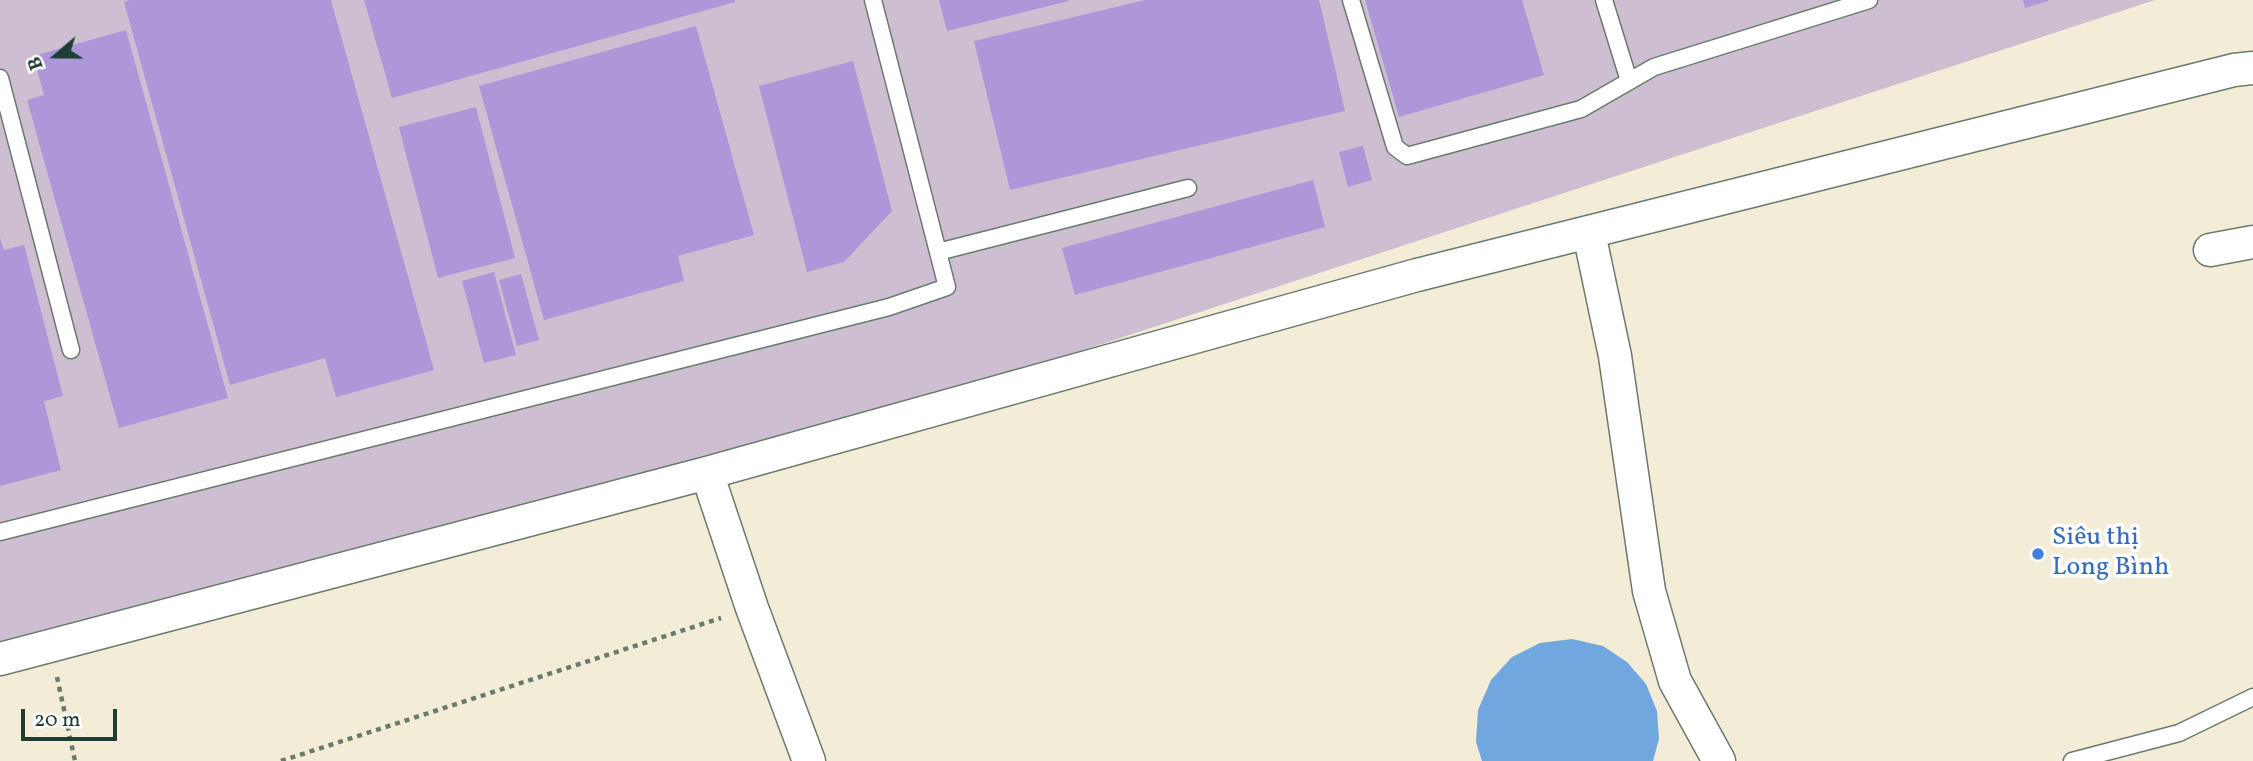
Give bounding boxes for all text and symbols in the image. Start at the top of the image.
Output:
north arrow [21,21,91,91]
text: B [22,53,51,74]
place label: Siêu thị Long Bình [2052,523,2169,584]
marker: Siêu thị Long Bình [2030,546,2046,562]
scale bar [24,694,121,738]
text: 20 m [34,706,80,735]

